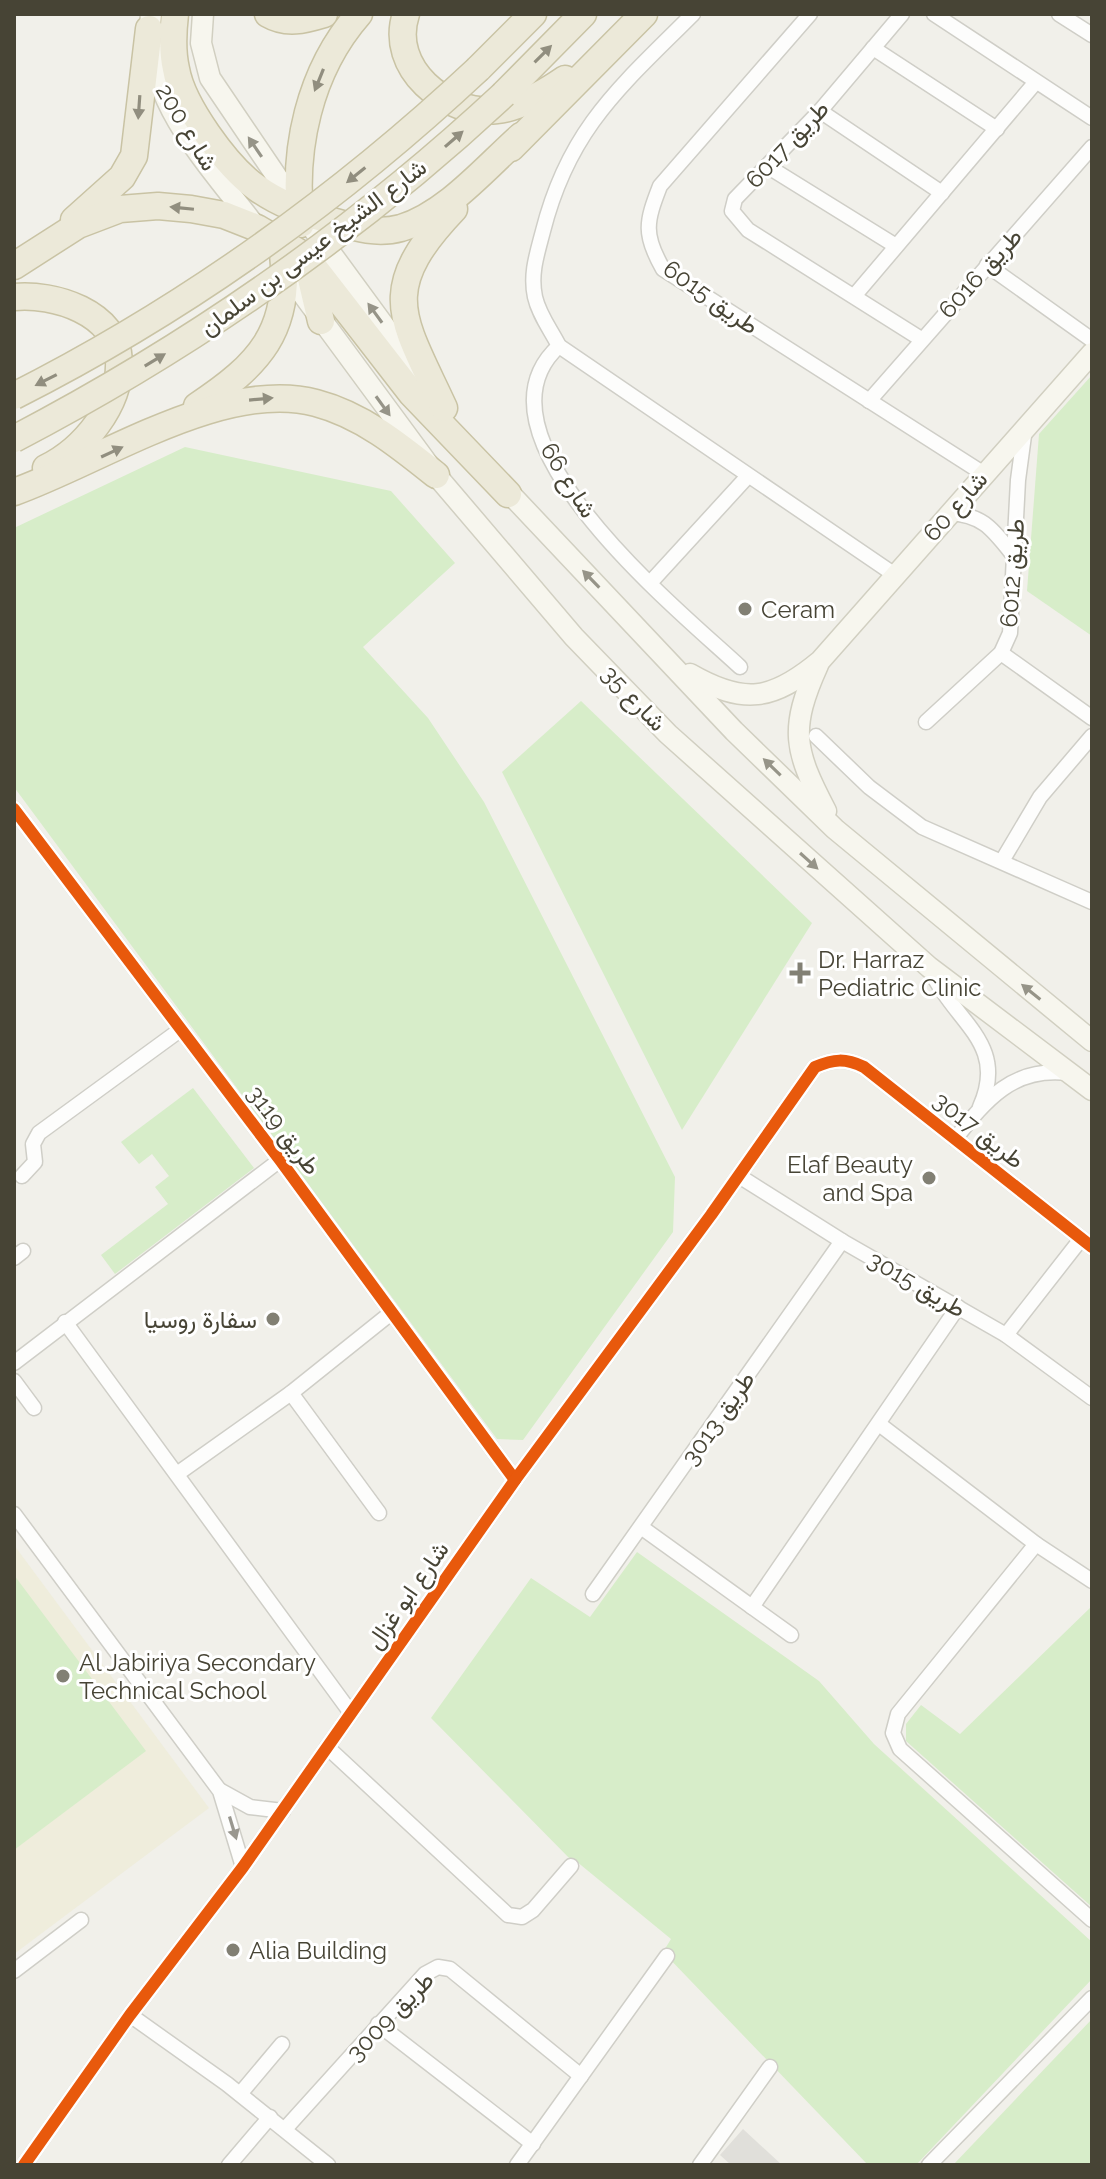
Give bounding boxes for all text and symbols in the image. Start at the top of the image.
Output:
one-way arrow [533,45,552,64]
one-way arrow [313,68,326,92]
street label: شارع 200 [148,78,224,177]
street label: طريق 6017 [739,94,836,194]
one-way arrow [132,95,145,120]
one-way arrow [444,131,464,148]
one-way arrow [248,137,263,158]
street label: شارع الشيخ عيسى بن سلمان [194,152,434,344]
one-way arrow [346,166,366,183]
one-way arrow [169,202,194,215]
street label: طريق 6016 [932,222,1029,325]
street label: طريق 6015 [657,254,764,341]
one-way arrow [367,303,383,323]
one-way arrow [144,354,166,368]
one-way arrow [35,373,58,387]
one-way arrow [249,393,274,406]
one-way arrow [375,396,390,417]
street label: شارع 66 [533,437,603,524]
one-way arrow [100,445,124,459]
street label: شارع 60 [917,465,995,548]
street label: طريق 6012 [994,518,1031,628]
one-way arrow [583,570,601,589]
place label: Ceram [761,595,835,624]
marker: Ceram [736,600,754,618]
street label: شارع 35 [594,659,672,738]
one-way arrow [763,758,782,777]
one-way arrow [799,851,818,869]
place label: Dr. Harraz Pediatric Clinic [818,945,982,1002]
marker: Dr. Harraz Pediatric Clinic [789,962,811,984]
one-way arrow [1021,984,1041,1001]
street label: طريق 3119 [240,1080,327,1181]
street label: طريق 3017 [927,1085,1030,1175]
place label: Elaf Beauty and Spa [787,1150,913,1207]
marker: Elaf Beauty and Spa [920,1169,938,1187]
street label: طريق 3015 [863,1244,971,1324]
place label: سفارة روسيا [144,1305,257,1335]
marker: سفارة روسيا [264,1310,282,1328]
street label: طريق 3013 [675,1366,762,1471]
street label: شارع ابو غزال [359,1536,456,1656]
place label: Al Jabiriya Secondary Technical School [79,1648,316,1705]
marker: Al Jabiriya Secondary Technical School [54,1667,72,1685]
one-way arrow [228,1817,240,1841]
place label: Alia Building [249,1936,387,1965]
marker: Alia Building [224,1941,242,1959]
street label: طريق 3009 [340,1965,440,2068]

